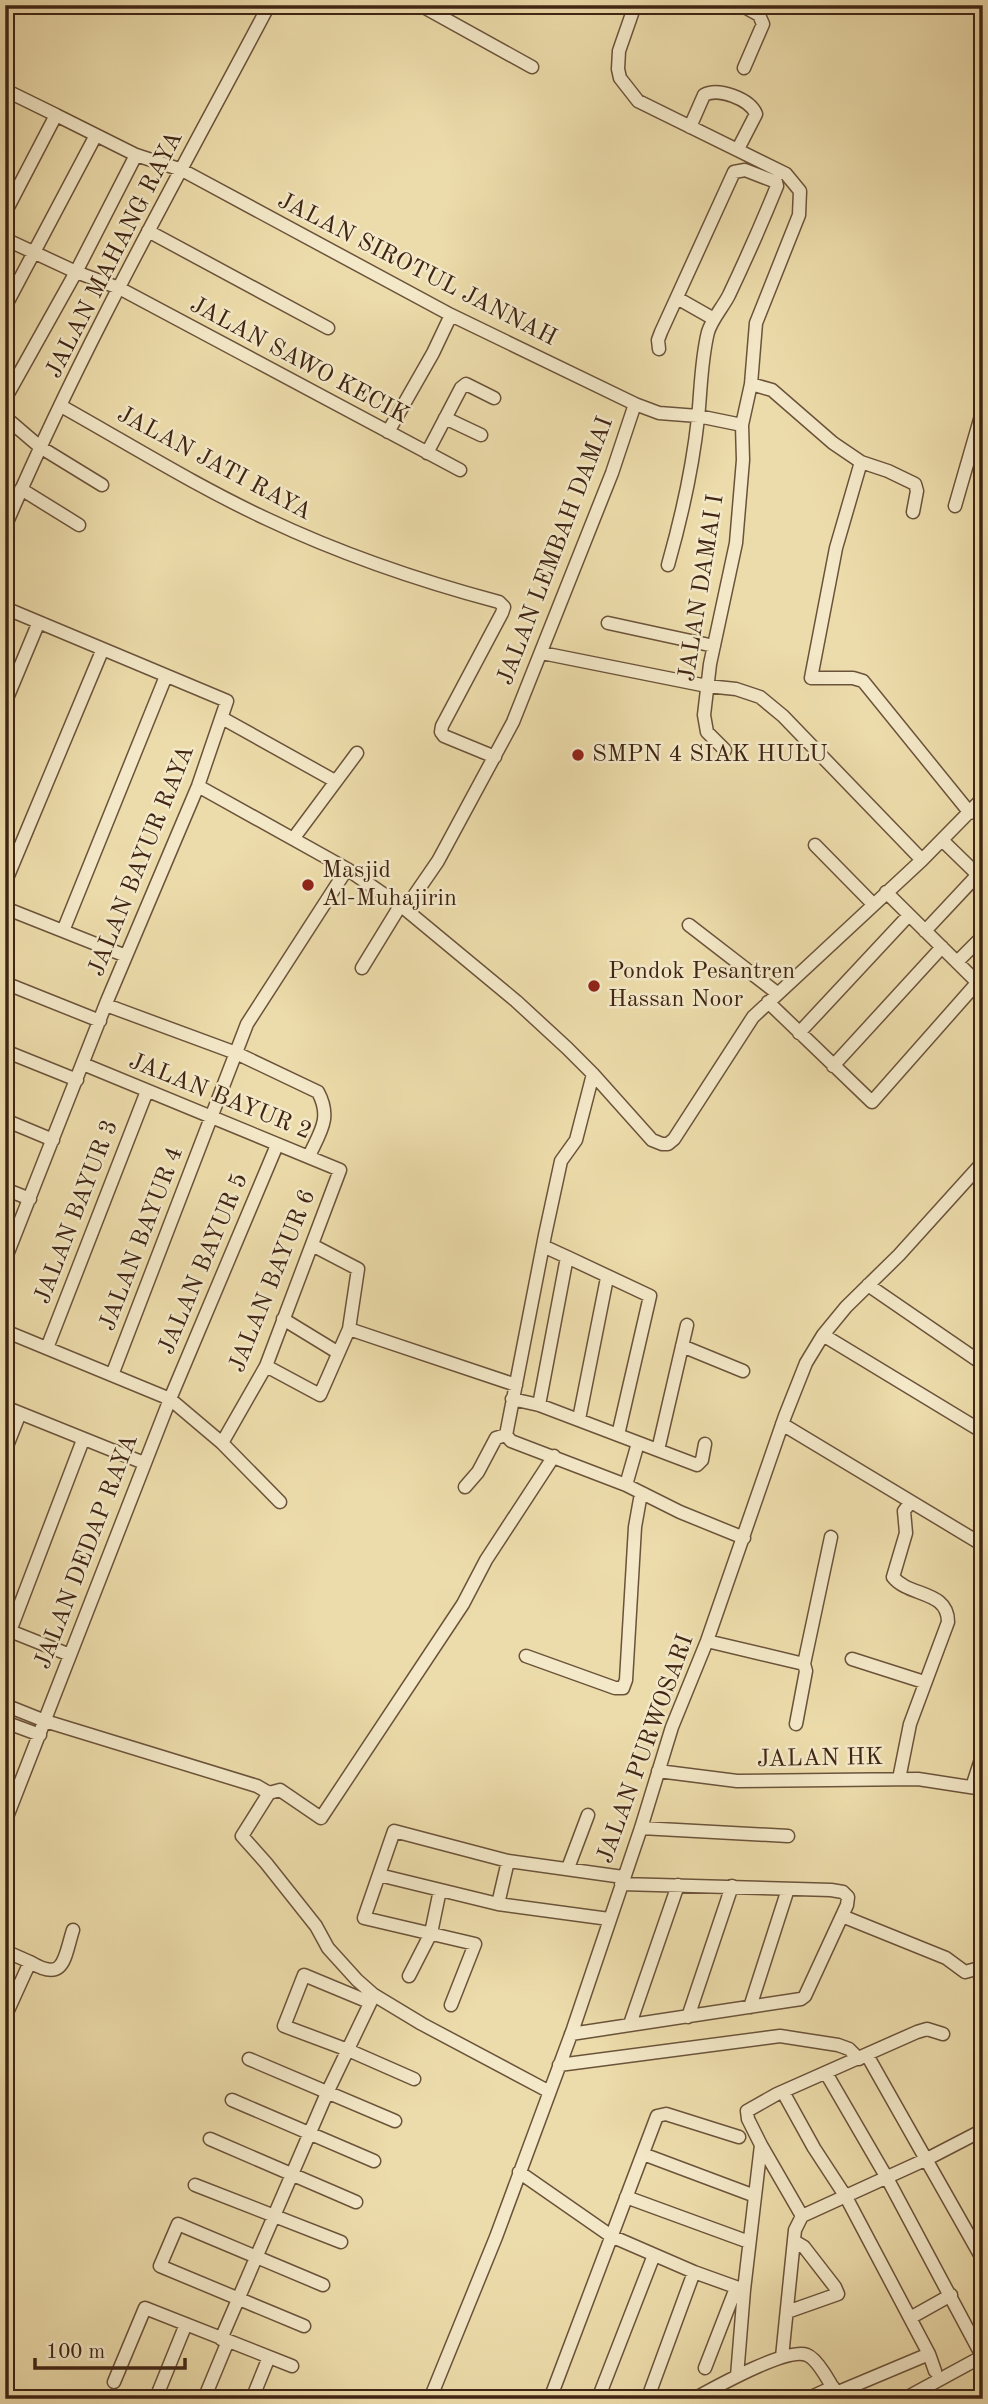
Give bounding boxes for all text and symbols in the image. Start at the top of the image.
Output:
street label: JALAN MAHANG RAYA [42,128,188,382]
street label: JALAN SIROTUL JANNAH [274,189,560,351]
street label: JALAN SAWO KECIK [186,293,412,429]
street label: JALAN JATI RAYA [113,403,315,525]
street label: JALAN LEMBAH DAMAI [494,414,618,688]
street label: JALAN DAMAI I [675,493,729,683]
street label: JALAN BAYUR RAYA [85,742,199,980]
place label: SMPN 4 SIAK HULU [592,743,828,767]
marker: SMPN 4 SIAK HULU [570,747,586,763]
place label: Masjid Al-Muhajirin [322,859,457,911]
marker: Masjid Al-Muhajirin [300,877,316,893]
place label: Pondok Pesantren Hassan Noor [608,960,795,1012]
marker: Pondok Pesantren Hassan Noor [586,978,602,994]
street label: JALAN BAYUR 2 [125,1049,315,1145]
street label: JALAN BAYUR 3 [31,1117,123,1307]
street label: JALAN BAYUR 4 [96,1144,188,1334]
street label: JALAN BAYUR 5 [155,1170,253,1358]
street label: JALAN BAYUR 6 [225,1186,321,1376]
street label: JALAN DEDAP RAYA [31,1431,143,1673]
street label: JALAN PURWOSARI [593,1632,699,1866]
street label: JALAN HK [757,1746,883,1772]
scale bar [35,2327,186,2371]
text: 100 m [46,2342,105,2363]

